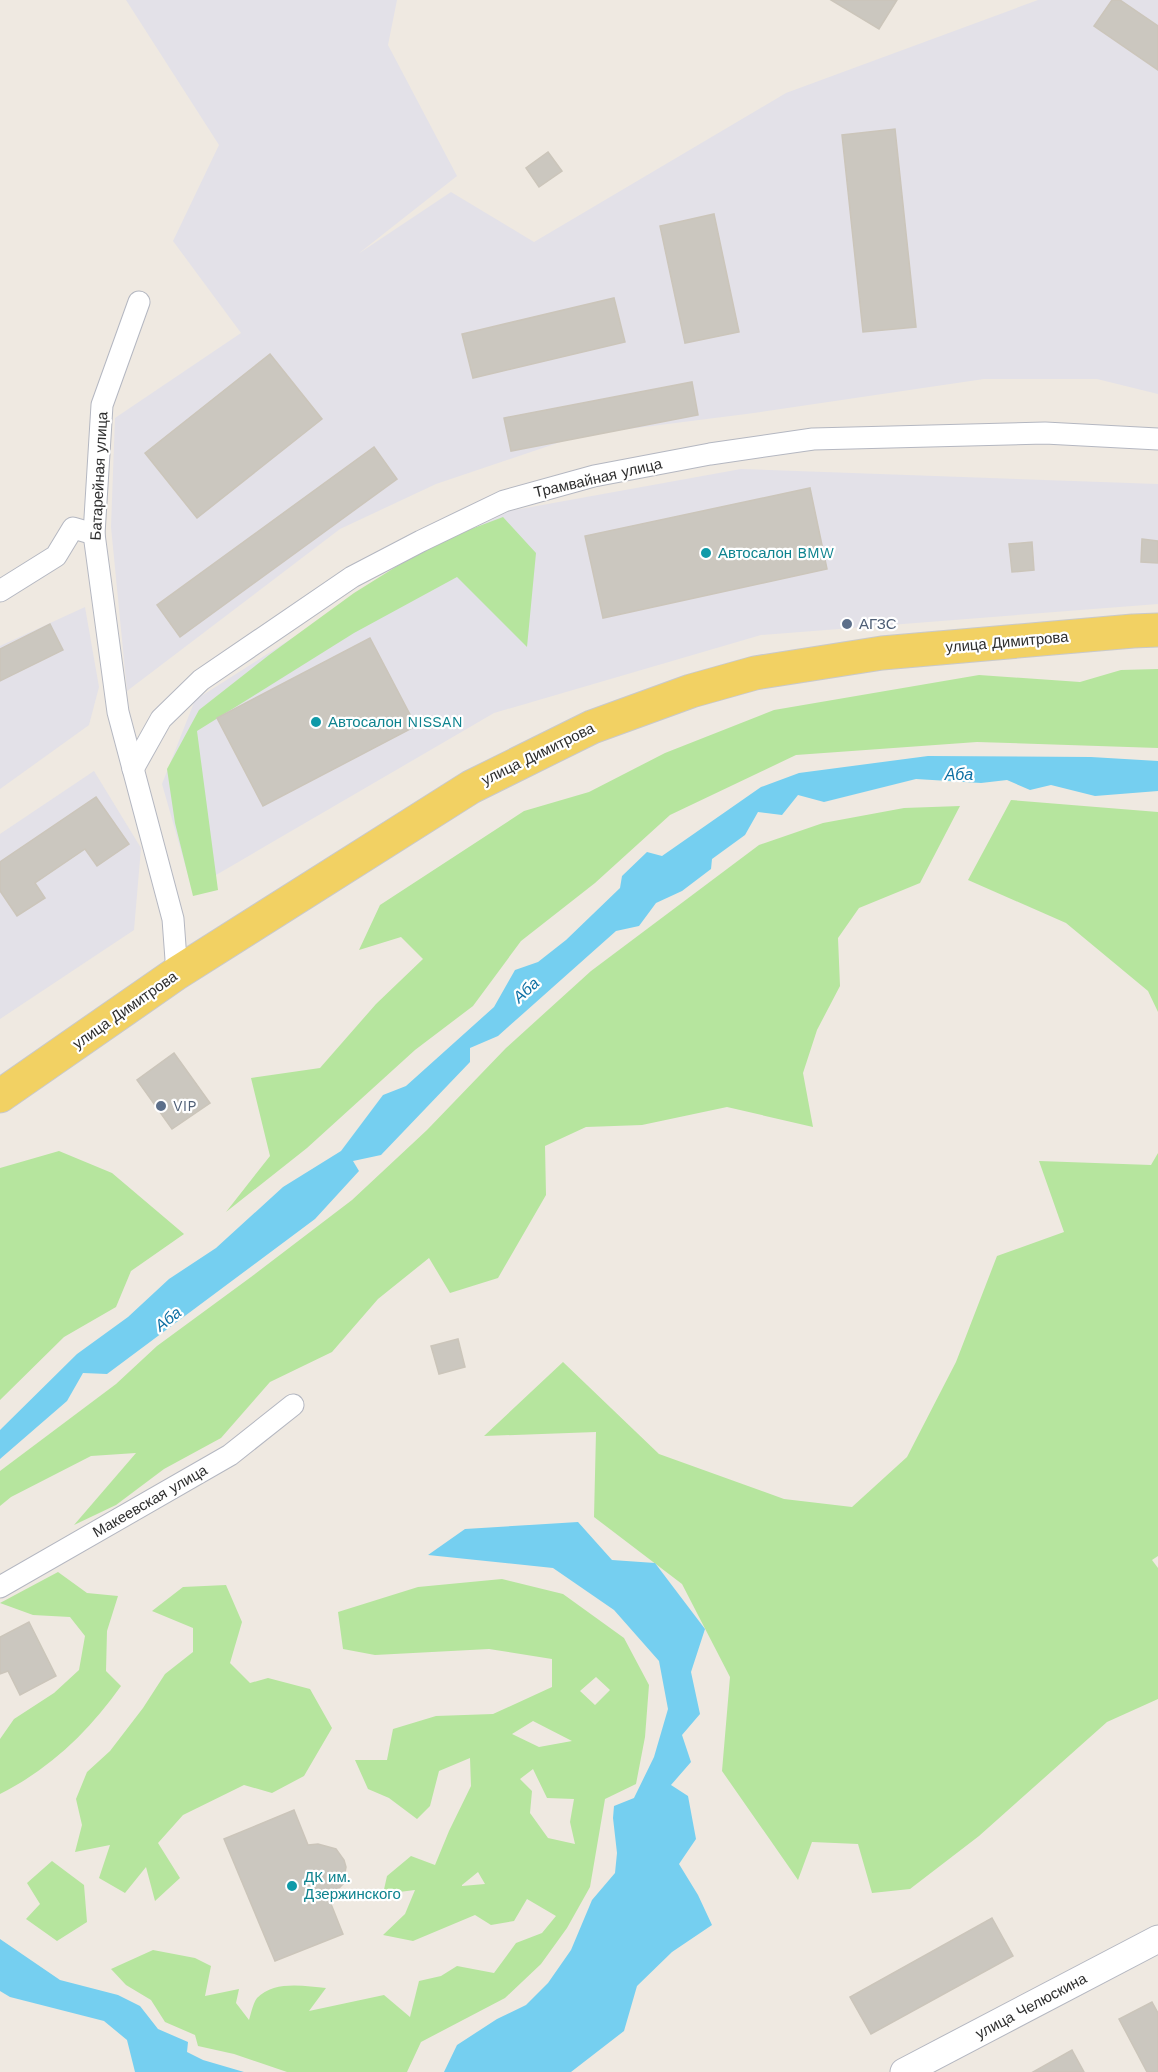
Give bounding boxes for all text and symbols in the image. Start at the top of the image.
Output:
street label: Батарейная улица [87,410,111,541]
street label: Трамвайная улица [532,454,664,501]
place label: Автосалон BMW [718,544,834,562]
marker: Автосалон BMW [699,546,713,560]
place label: АГЗС [859,615,897,633]
marker: АГЗС [840,617,854,631]
street label: улица Димитрова [945,628,1070,656]
place label: Автосалон NISSAN [328,713,463,731]
marker: Автосалон NISSAN [309,715,323,729]
street label: улица Димитрова [479,719,598,789]
water label: Аба [944,765,973,784]
street label: улица Димитрова [69,967,181,1053]
water label: Аба [508,973,543,1007]
place label: VIP [173,1097,196,1115]
marker: VIP [154,1099,168,1113]
water label: Аба [150,1303,185,1336]
street label: Макеевская улица [89,1461,211,1541]
place label: ДК им. Дзержинского [304,1868,401,1903]
marker: ДК им. Дзержинского [285,1879,299,1893]
street label: улица Челюскина [972,1969,1090,2043]

